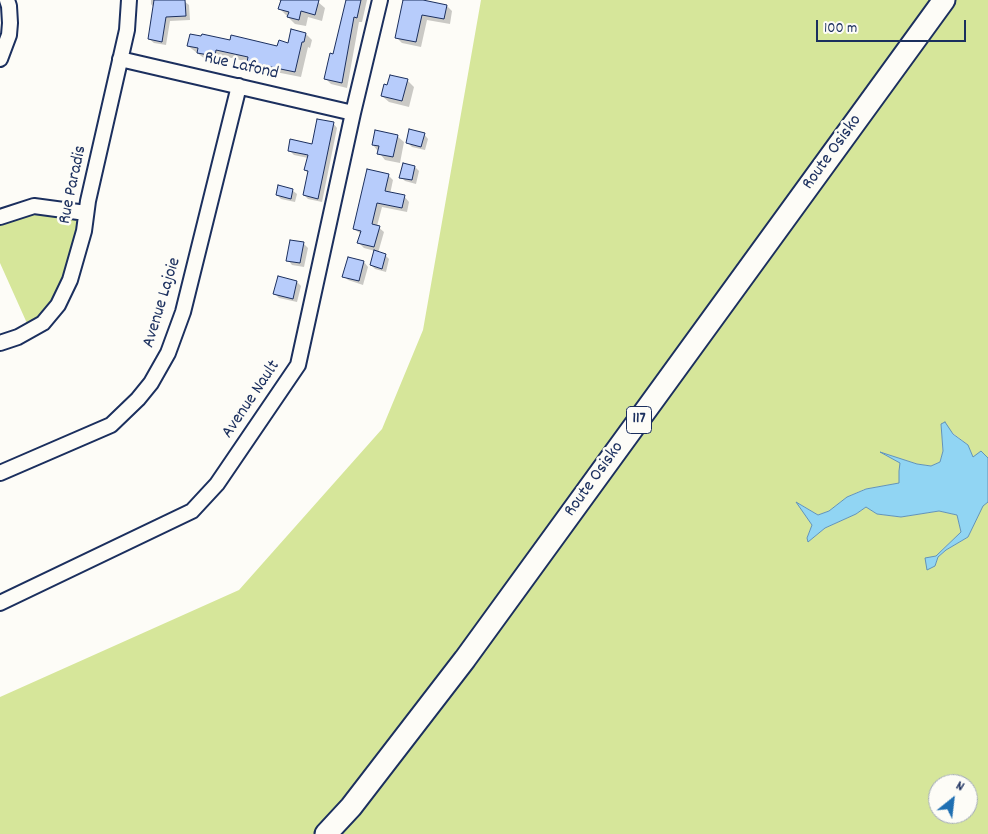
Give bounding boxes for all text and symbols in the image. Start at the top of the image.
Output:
scale bar [818,10,968,42]
text: 100 m [824,18,857,40]
street label: Rue Lafond [202,48,280,86]
street label: Route Osisko [799,111,867,195]
street label: Rue Paradis [55,144,93,226]
street label: Avenue Lajoie [139,255,187,351]
street label: Avenue Nault [218,357,286,443]
road number: 117 [626,406,652,434]
street label: Route Osisko [561,438,629,522]
north arrow [928,774,978,824]
text: N [952,776,968,797]

